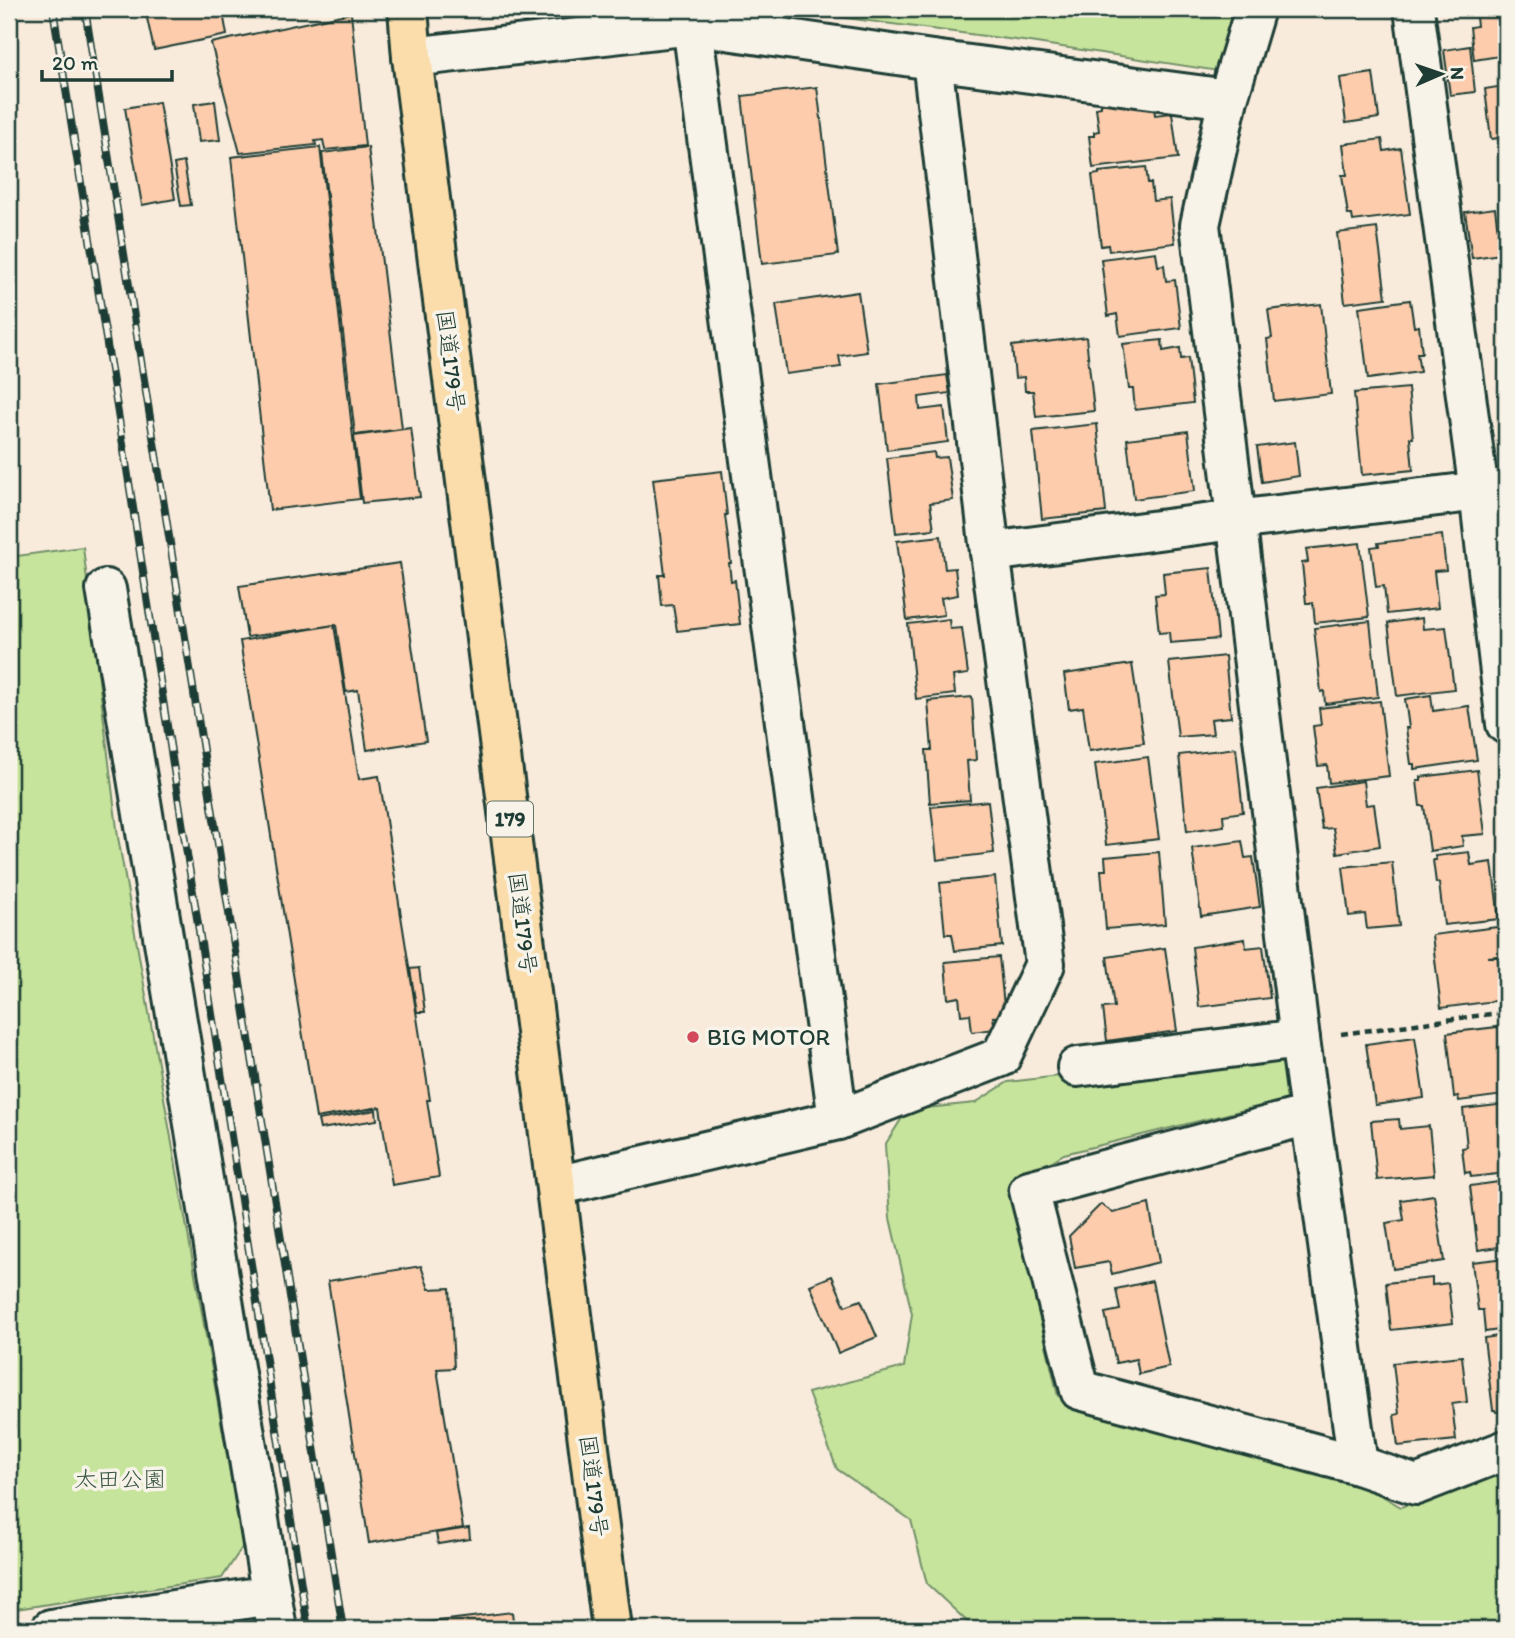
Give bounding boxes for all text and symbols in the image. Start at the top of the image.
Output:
scale bar [42,38,172,82]
north arrow [1406,38,1476,108]
text: 20 m [52,50,99,75]
text: N [1446,67,1469,80]
street label: 国道179号 [431,308,471,414]
road number: 179 [487,802,533,836]
street label: 国道179号 [503,870,543,976]
place label: BIG MOTOR [707,1023,831,1051]
marker: BIG MOTOR [685,1029,701,1045]
street label: 国道179号 [574,1433,614,1539]
park label: 太田公園 [74,1465,166,1493]

